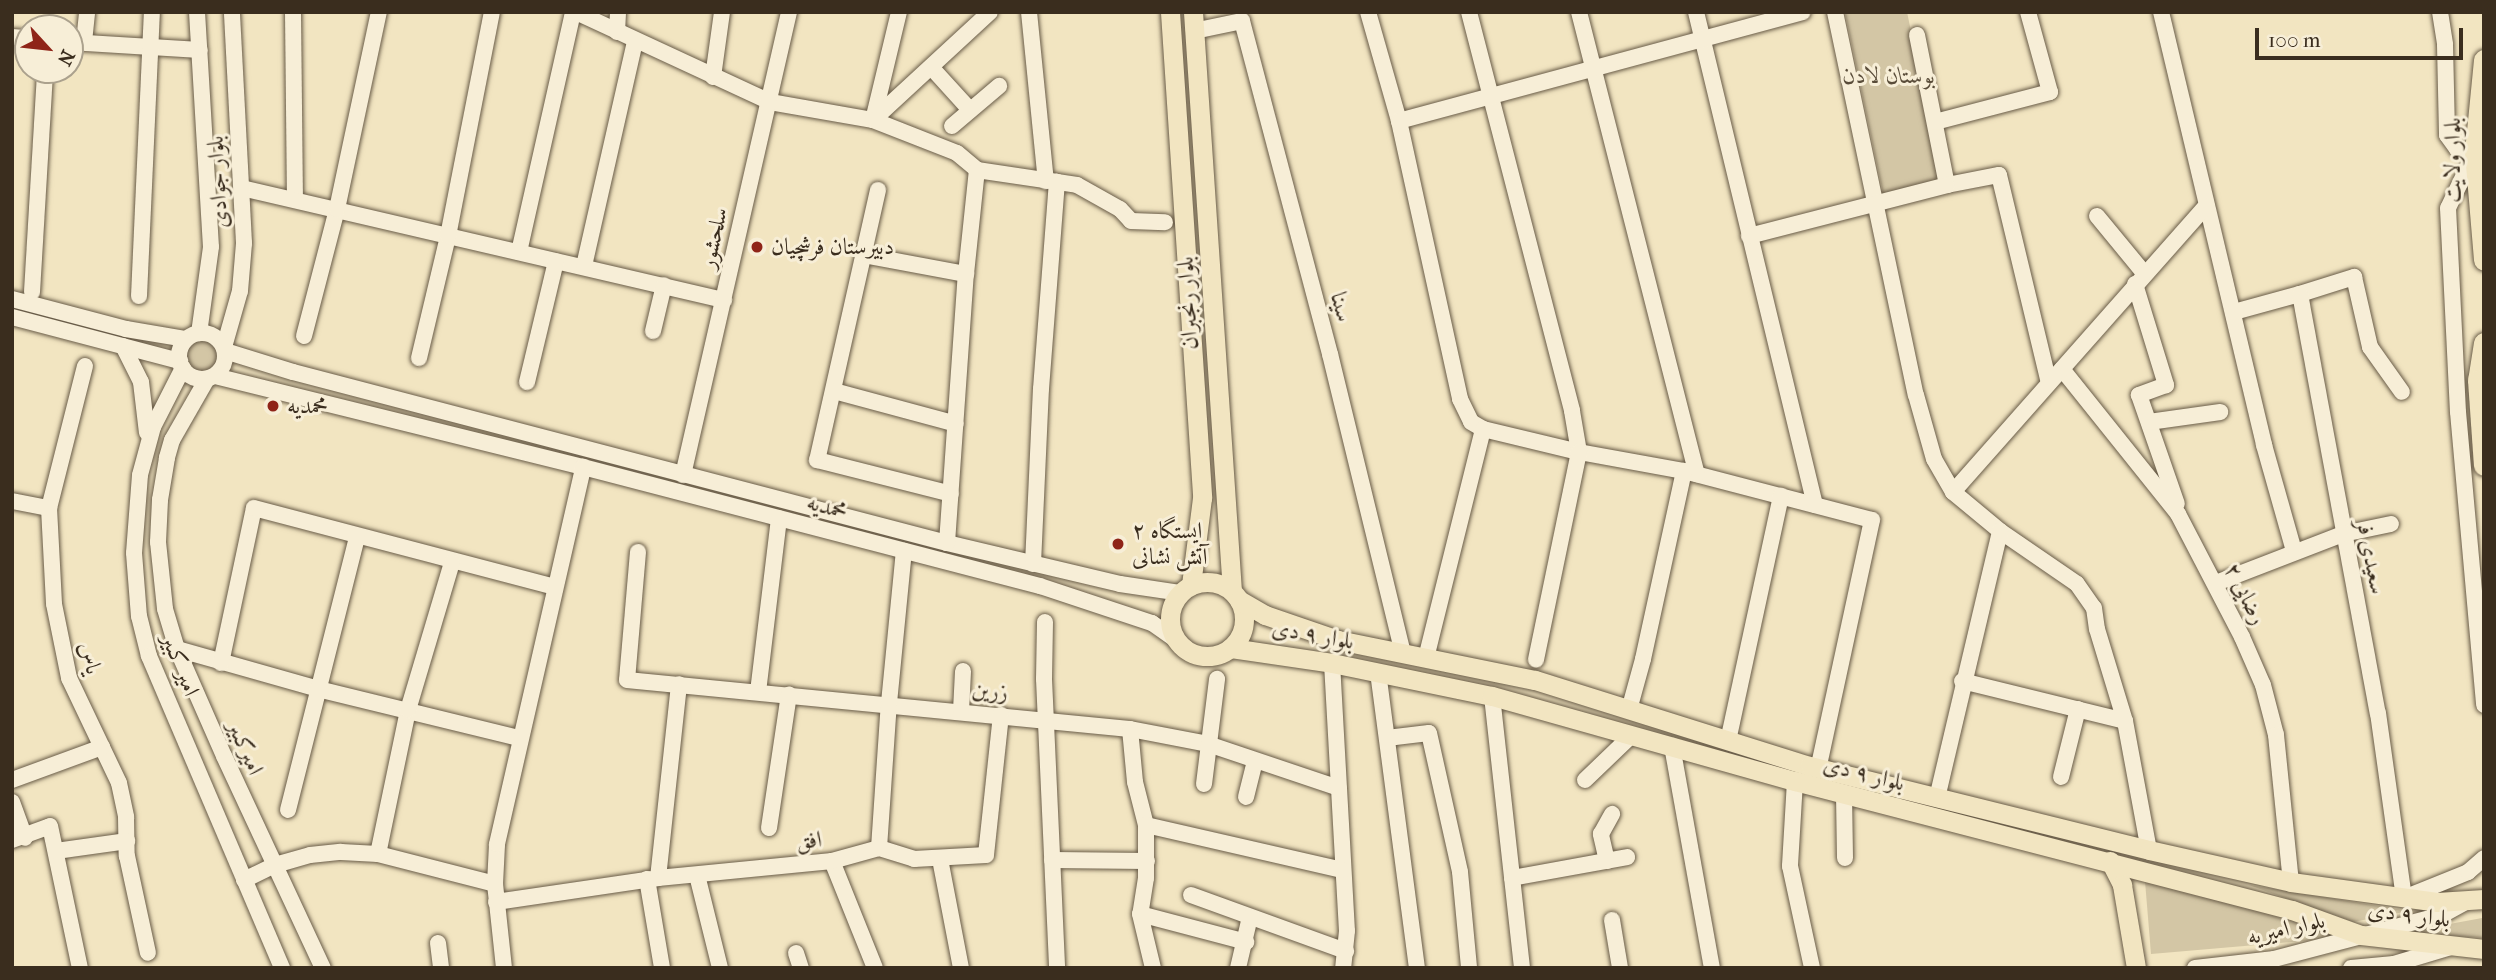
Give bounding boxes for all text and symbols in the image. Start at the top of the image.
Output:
north arrow [14,14,84,84]
scale bar [2258,14,2466,58]
text: 100 m [2268,28,2321,52]
text: N [53,46,79,69]
park label: بوستان لادن [1843,62,1935,90]
street label: بلوار ولایت [2439,117,2467,203]
street label: بلوار جوادی [202,135,234,229]
street label: سلحشور [694,205,734,271]
place label: دبیرستان فرشچیان [771,233,894,261]
marker: دبیرستان فرشچیان [749,239,765,255]
street label: بلوار رنجبران [1172,256,1204,350]
street label: سینا [1324,289,1358,325]
place label: محمدیه [287,392,328,420]
marker: محمدیه [265,398,281,414]
street label: محمدیه [804,488,850,526]
place label: ایستگاه ۲ آتش نشانی [1132,517,1208,571]
street label: سعیدی فر [2350,518,2392,596]
marker: ایستگاه ۲ آتش نشانی [1110,536,1126,552]
street label: رضایی ۲ [2218,558,2272,630]
street label: بلوار ۹ دی [1270,614,1356,656]
street label: امیر کبیر [155,630,205,700]
street label: یاس [73,639,107,677]
street label: زرین [970,675,1010,707]
street label: امیرکبیر [221,717,269,779]
street label: بلوار ۹ دی [1820,751,1908,797]
street label: افق [795,826,823,856]
street label: بلوار ۹ دی [2366,896,2452,934]
street label: بلوار امیریه [2244,907,2328,951]

